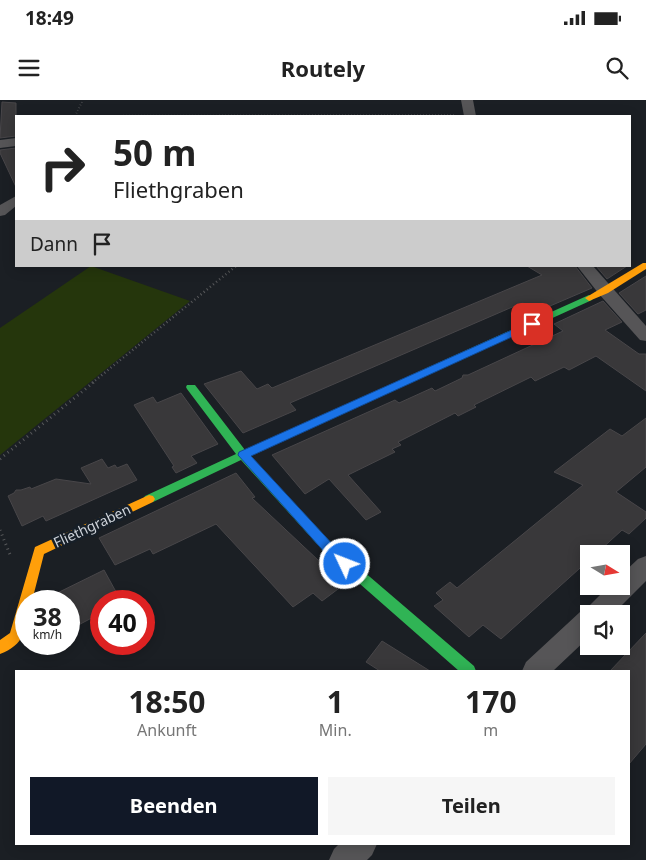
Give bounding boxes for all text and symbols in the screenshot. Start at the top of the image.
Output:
text: 18:49 [25,5,74,31]
text: Routely [281,53,365,83]
icon: menu [15,54,43,82]
icon: search [603,54,631,82]
text: 50 m [113,129,196,176]
icon: right [30,135,95,200]
text: Fliethgraben [113,174,244,204]
icon: arrive [88,230,116,258]
text: Dann [30,231,78,257]
pin [511,303,553,345]
icon: arrive [518,310,546,338]
street label: Fliethgraben [50,499,134,552]
position arrow [318,537,370,589]
north arrow [580,545,630,595]
map controls [580,545,630,655]
speed limit sign: 40 [90,590,155,655]
text: 38 [33,599,62,633]
button: sound [580,605,630,655]
text: km/h [33,626,62,643]
text: 18:50 [128,681,205,722]
text: 1 [327,681,344,722]
text: 170 [465,681,517,722]
text: Ankunft [137,719,197,741]
text: Min. [319,719,352,741]
text: m [483,719,498,741]
button: Beenden [30,777,318,835]
button: Teilen [328,777,615,835]

